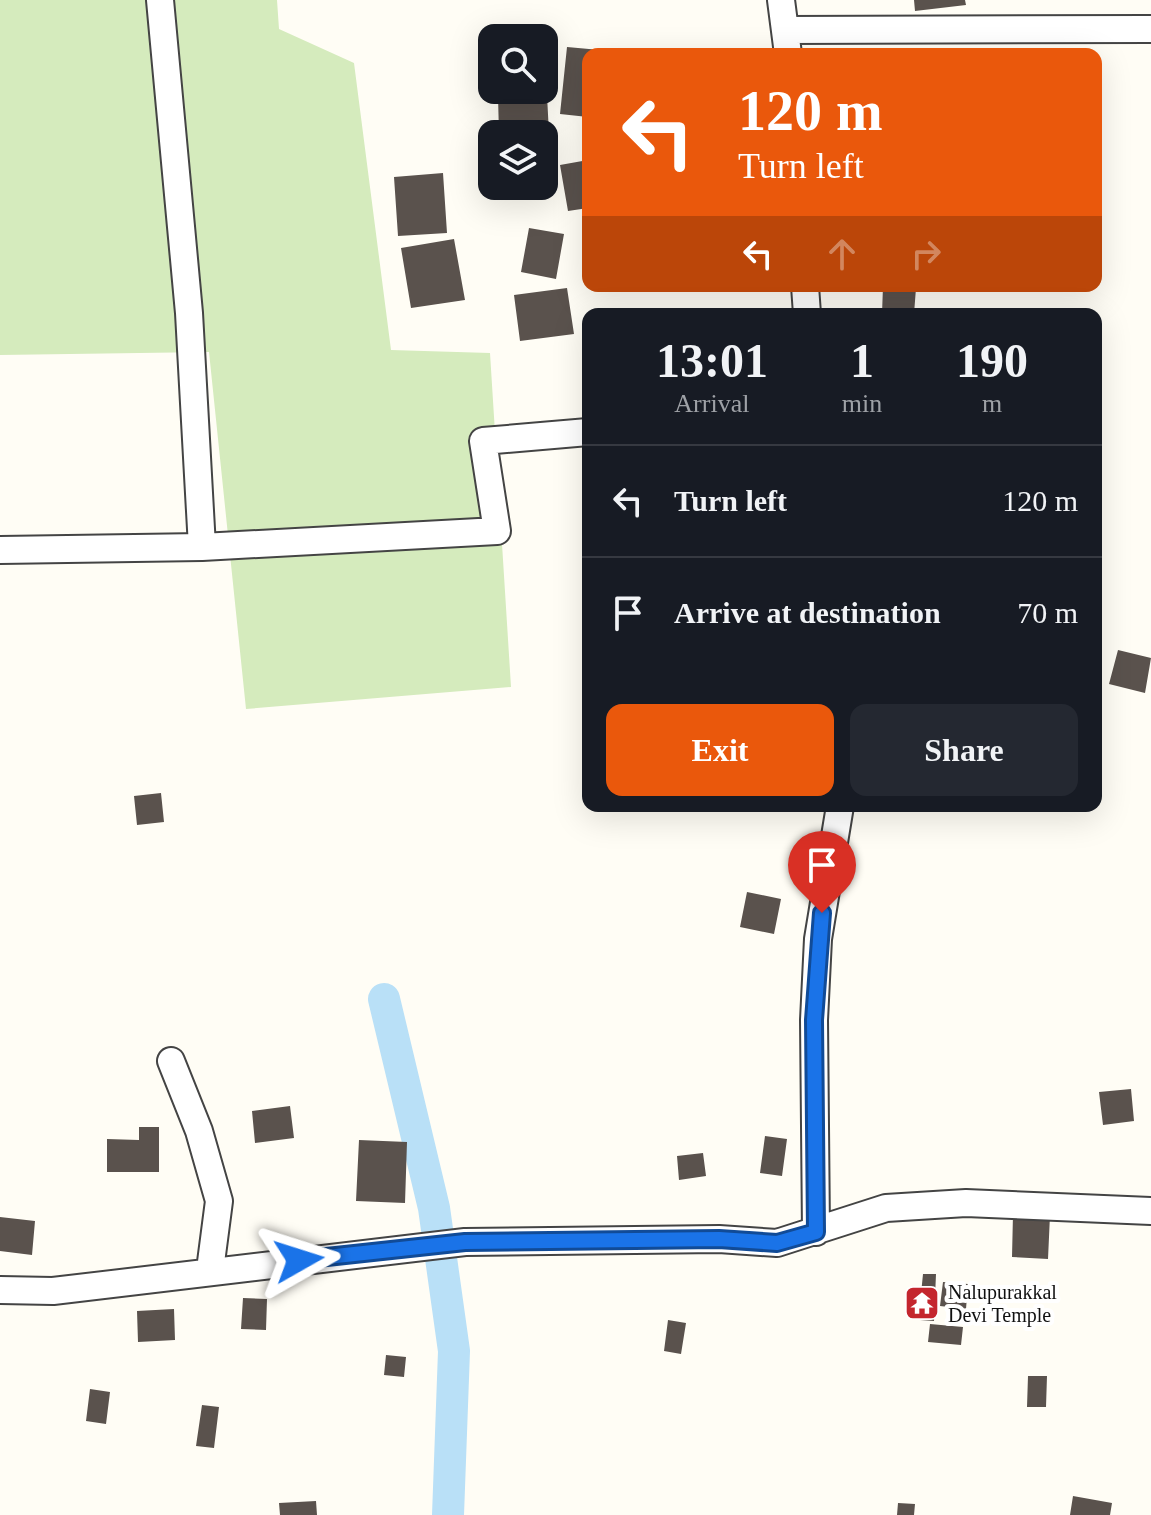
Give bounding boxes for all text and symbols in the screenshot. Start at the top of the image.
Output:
map controls [478,24,558,200]
button: search [478,24,558,104]
icon: left [606,80,710,184]
text: 120 m [738,80,883,142]
button: layers [478,120,558,200]
text: Turn left [738,146,864,186]
icon: left [736,232,780,276]
icon: ahead [820,232,864,276]
icon: right [904,232,948,276]
text: 13:01 [656,334,768,387]
text: 1 [850,334,874,387]
text: 190 [956,334,1028,387]
text: Arrival [674,389,749,418]
text: min [842,389,882,418]
text: m [982,389,1002,418]
icon: left [606,479,650,523]
text: Turn left [674,484,787,517]
text: 120 m [1002,484,1078,517]
icon: arrive [606,591,650,635]
text: Arrive at destination [674,596,941,629]
text: 70 m [1017,596,1078,629]
button: Exit [606,704,834,796]
button: Share [850,704,1078,796]
pin [788,831,856,913]
icon: arrive [800,843,844,887]
position arrow [257,1218,341,1302]
place label: Nalupurakkal Devi Temple [948,1281,1057,1327]
temple icon: Nalupurakkal Devi Temple [903,1284,941,1322]

